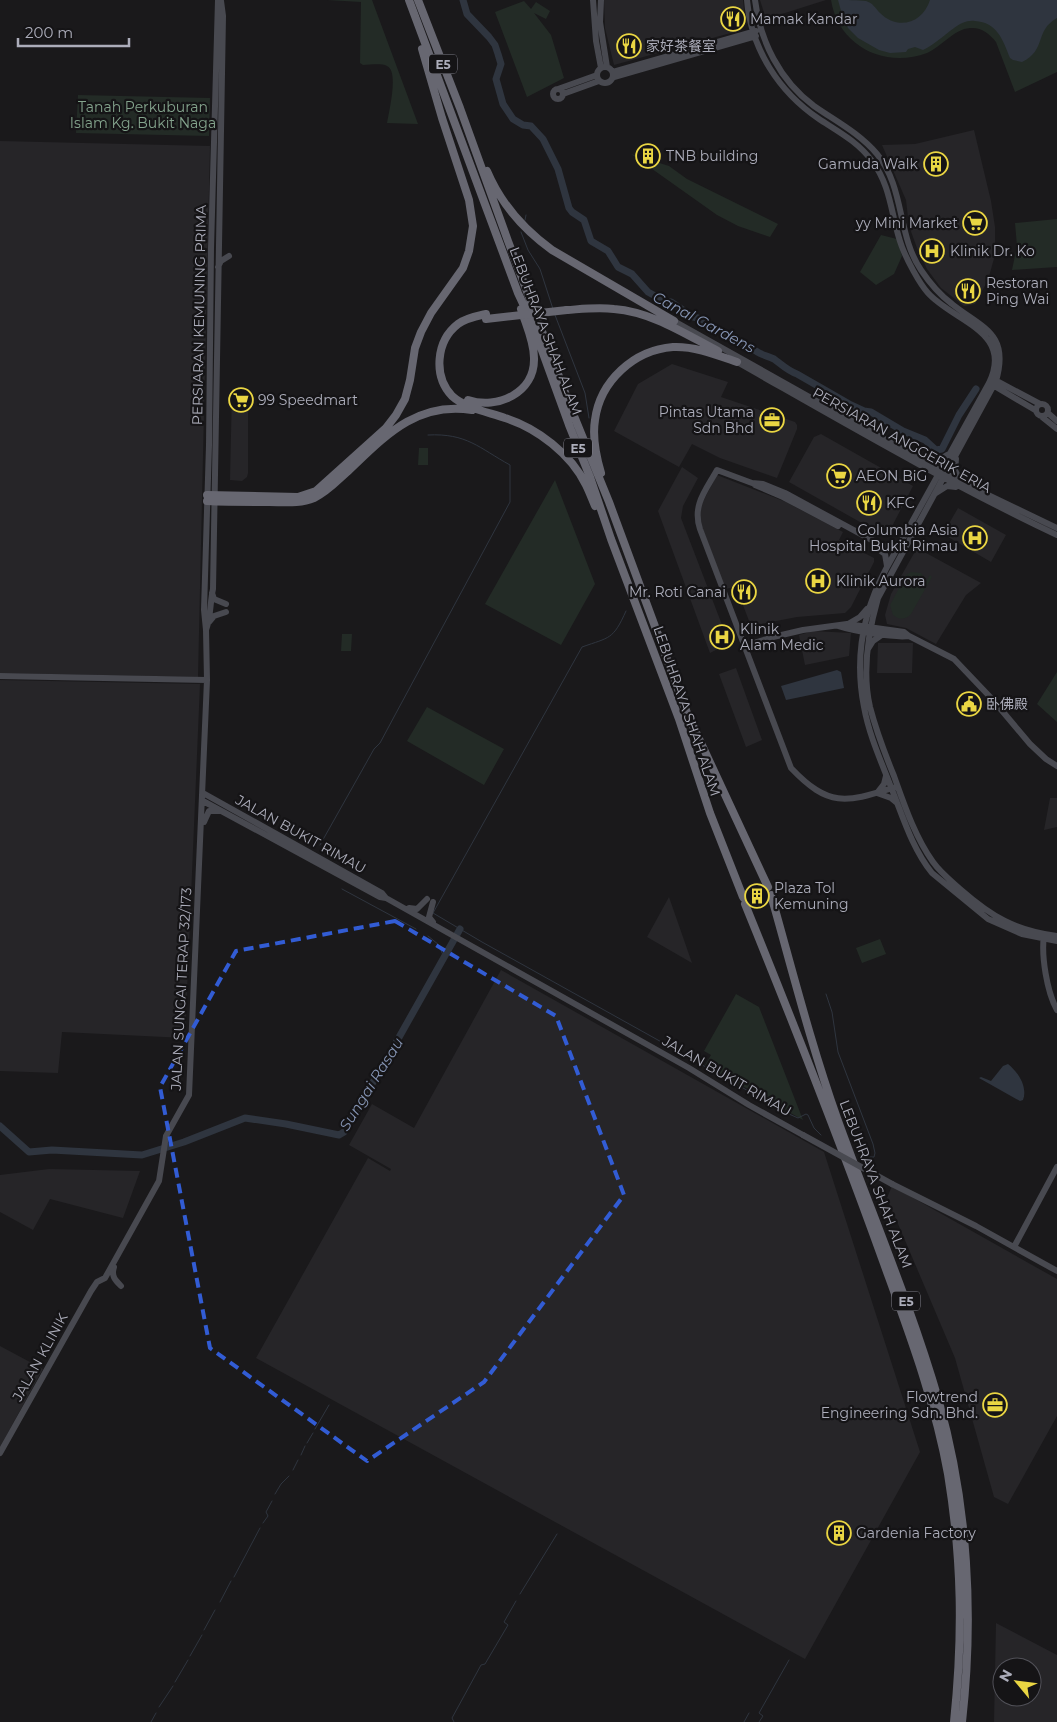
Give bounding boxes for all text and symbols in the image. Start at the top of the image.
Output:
restaurant icon: Mamak Kandar [720,6,746,32]
place label: Mamak Kandar [750,10,858,28]
scale bar [18,15,129,47]
text: 200 m [25,23,73,42]
restaurant icon: 家好茶餐室 [616,33,642,59]
place label: 家好茶餐室 [646,37,716,55]
road number: E5 [429,54,457,74]
park label: Tanah Perkuburan Islam Kg. Bukit Naga [70,98,216,132]
building icon: TNB building [635,143,661,169]
place label: TNB building [666,147,758,165]
building icon: Gamuda Walk [923,151,949,177]
place label: Gamuda Walk [818,155,919,173]
street label: PERSIARAN KEMUNING PRIMA [188,204,210,425]
supermarket icon: yy Mini Market [962,210,988,236]
place label: yy Mini Market [855,214,958,232]
hospital icon: Klinik Dr. Ko [919,238,945,264]
place label: Klinik Dr. Ko [950,242,1035,260]
street label: LEBUHRAYA SHAH ALAM [506,244,586,418]
place label: Restoran Ping Wai [986,274,1049,308]
restaurant icon: Restoran Ping Wai [955,278,981,304]
water label: Canal Gardens [650,287,759,357]
street label: PERSIARAN ANGGERIK ERIA [809,383,995,497]
supermarket icon: 99 Speedmart [228,387,254,413]
place label: 99 Speedmart [258,391,358,409]
place label: Pintas Utama Sdn Bhd [659,403,754,437]
office icon: Pintas Utama Sdn Bhd [759,407,785,433]
road number: E5 [564,438,592,458]
supermarket icon: AEON BiG [826,463,852,489]
place label: AEON BiG [856,467,927,485]
restaurant icon: KFC [856,490,882,516]
place label: KFC [886,494,915,512]
place label: Columbia Asia Hospital Bukit Rimau [809,521,958,555]
hospital icon: Columbia Asia Hospital Bukit Rimau [962,525,988,551]
hospital icon: Klinik Aurora [805,568,831,594]
place label: Klinik Aurora [836,572,926,590]
restaurant icon: Mr. Roti Canai [731,579,757,605]
place label: Mr. Roti Canai [629,583,726,601]
place label: Klinik Alam Medic [740,620,824,654]
street label: LEBUHRAYA SHAH ALAM [649,624,725,798]
hospital icon: Klinik Alam Medic [709,624,735,650]
public building icon: 卧佛殿 [956,691,982,717]
place label: 卧佛殿 [986,695,1028,713]
street label: JALAN BUKIT RIMAU [232,790,369,877]
place label: Plaza Tol Kemuning [774,879,849,913]
building icon: Plaza Tol Kemuning [744,883,770,909]
street label: JALAN SUNGAI TERAP 32/173 [167,887,195,1092]
street label: JALAN BUKIT RIMAU [658,1031,795,1120]
water label: Sungai Rasau [335,1034,407,1134]
street label: LEBUHRAYA SHAH ALAM [836,1097,916,1271]
road number: E5 [892,1292,920,1310]
street label: JALAN KLINIK [8,1310,72,1405]
place label: Flowtrend Engineering Sdn. Bhd. [821,1388,978,1422]
office icon: Flowtrend Engineering Sdn. Bhd. [982,1392,1008,1418]
building icon: Gardenia Factory [826,1520,852,1546]
place label: Gardenia Factory [856,1524,976,1542]
north arrow [992,1657,1042,1707]
text: N [995,1666,1016,1685]

